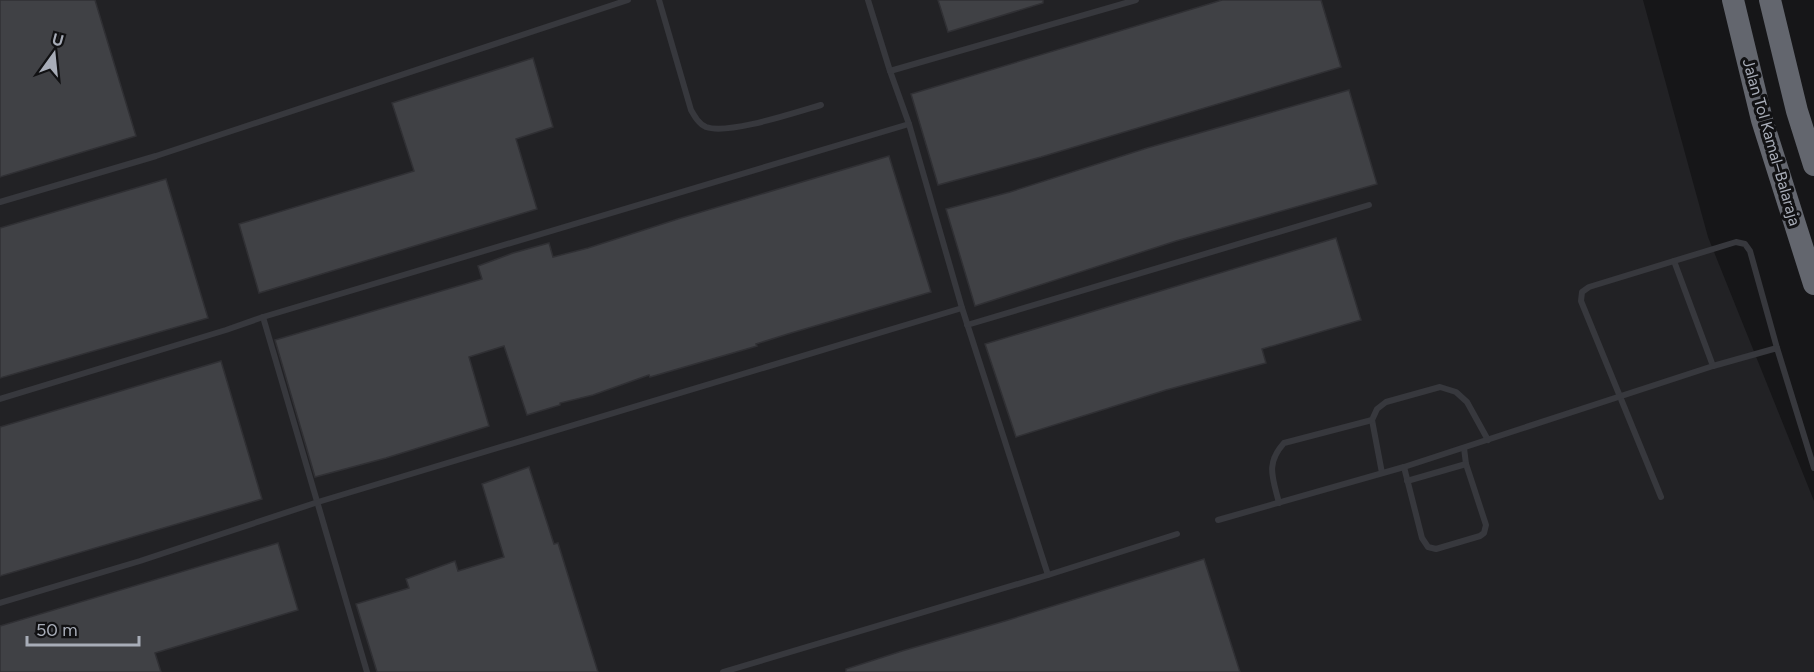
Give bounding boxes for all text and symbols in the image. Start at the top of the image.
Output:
north arrow [24,24,84,84]
text: U [50,29,66,51]
street label: Jalan Tol Kamal–Balaraja [1739,56,1805,228]
scale bar [27,609,140,647]
text: 50 m [36,619,78,641]

